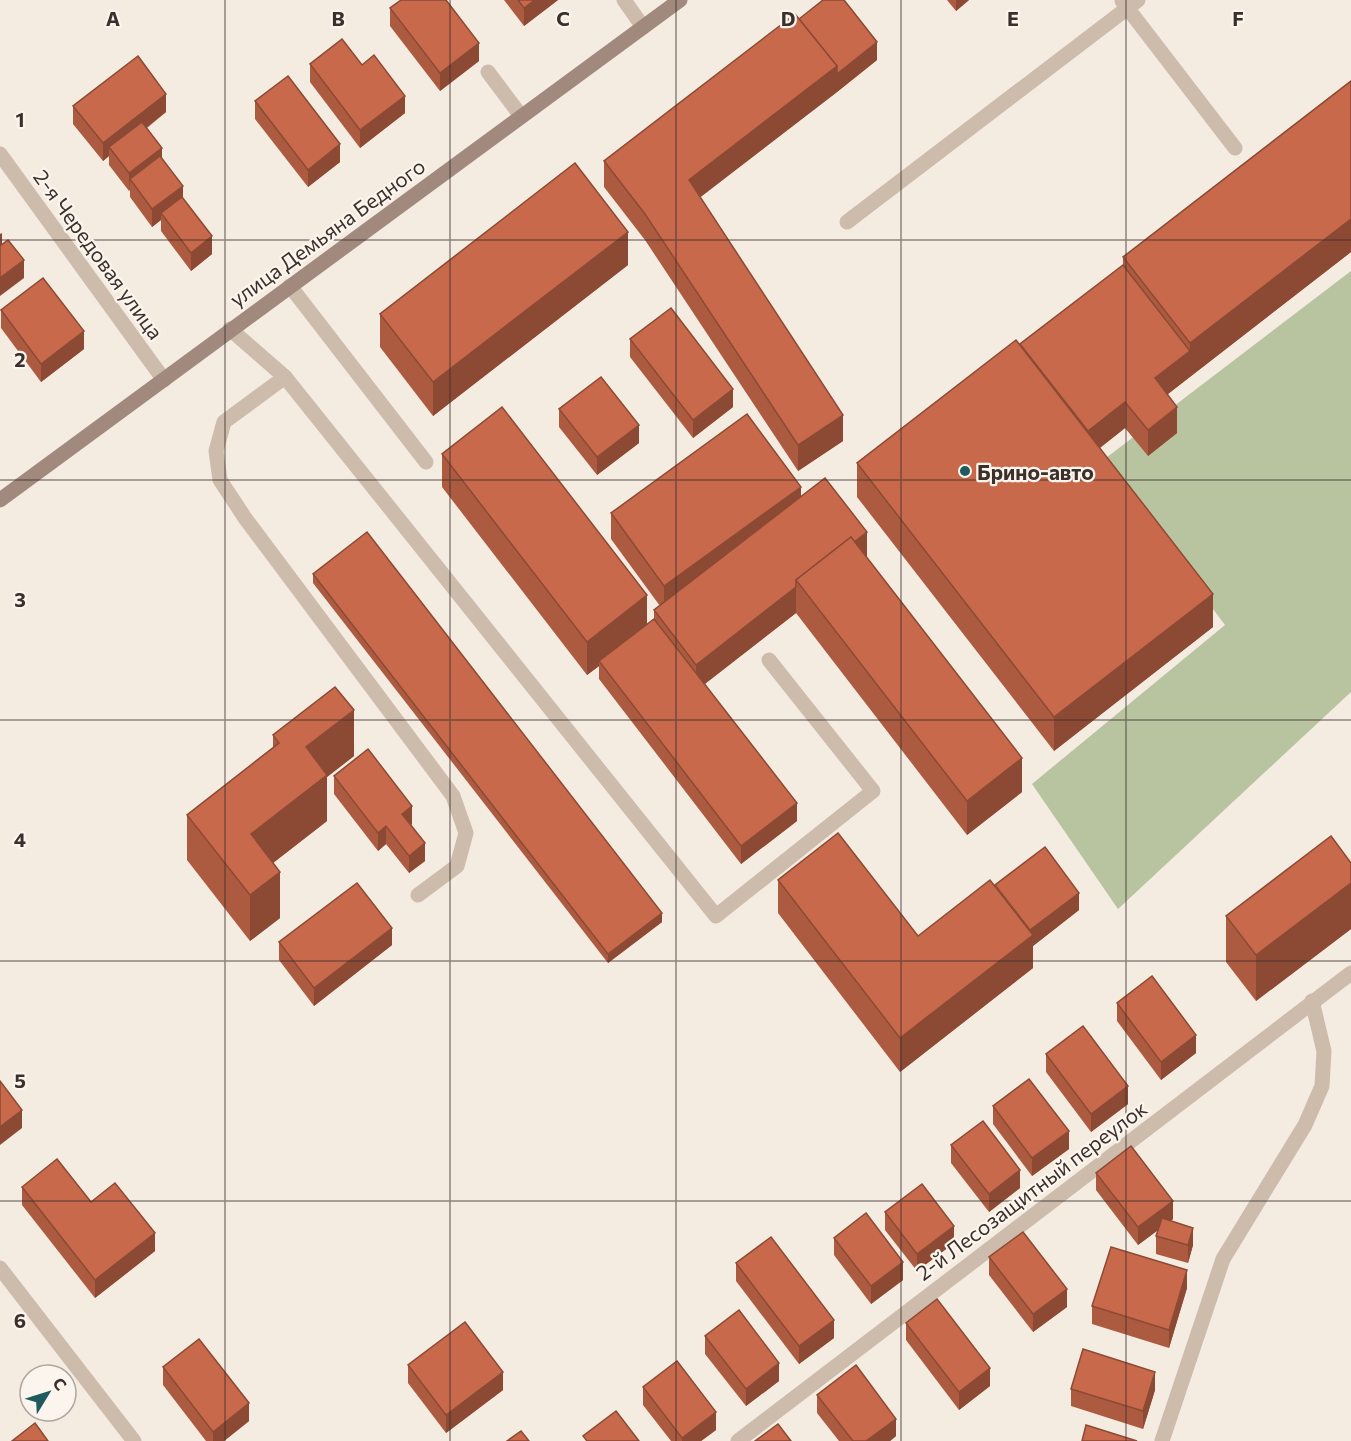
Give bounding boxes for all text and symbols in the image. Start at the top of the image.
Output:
text: A [106,6,120,30]
text: B [331,6,345,30]
text: C [556,6,570,30]
text: D [781,6,795,30]
text: E [1007,6,1019,30]
text: F [1232,6,1244,30]
text: 1 [15,107,25,131]
street label: улица Демьяна Бедного [224,153,430,311]
street label: 2-я Чередовая улица [29,164,169,344]
text: 2 [14,347,26,371]
place label: Брино-авто [977,459,1094,484]
marker: Брино-авто [958,464,972,478]
text: 3 [14,587,26,611]
text: 4 [14,827,26,851]
text: 5 [14,1068,26,1092]
street label: 2-й Лесозащитный переулок [911,1095,1151,1285]
text: 6 [14,1308,26,1332]
north arrow [18,1363,78,1423]
text: С [49,1373,71,1394]

